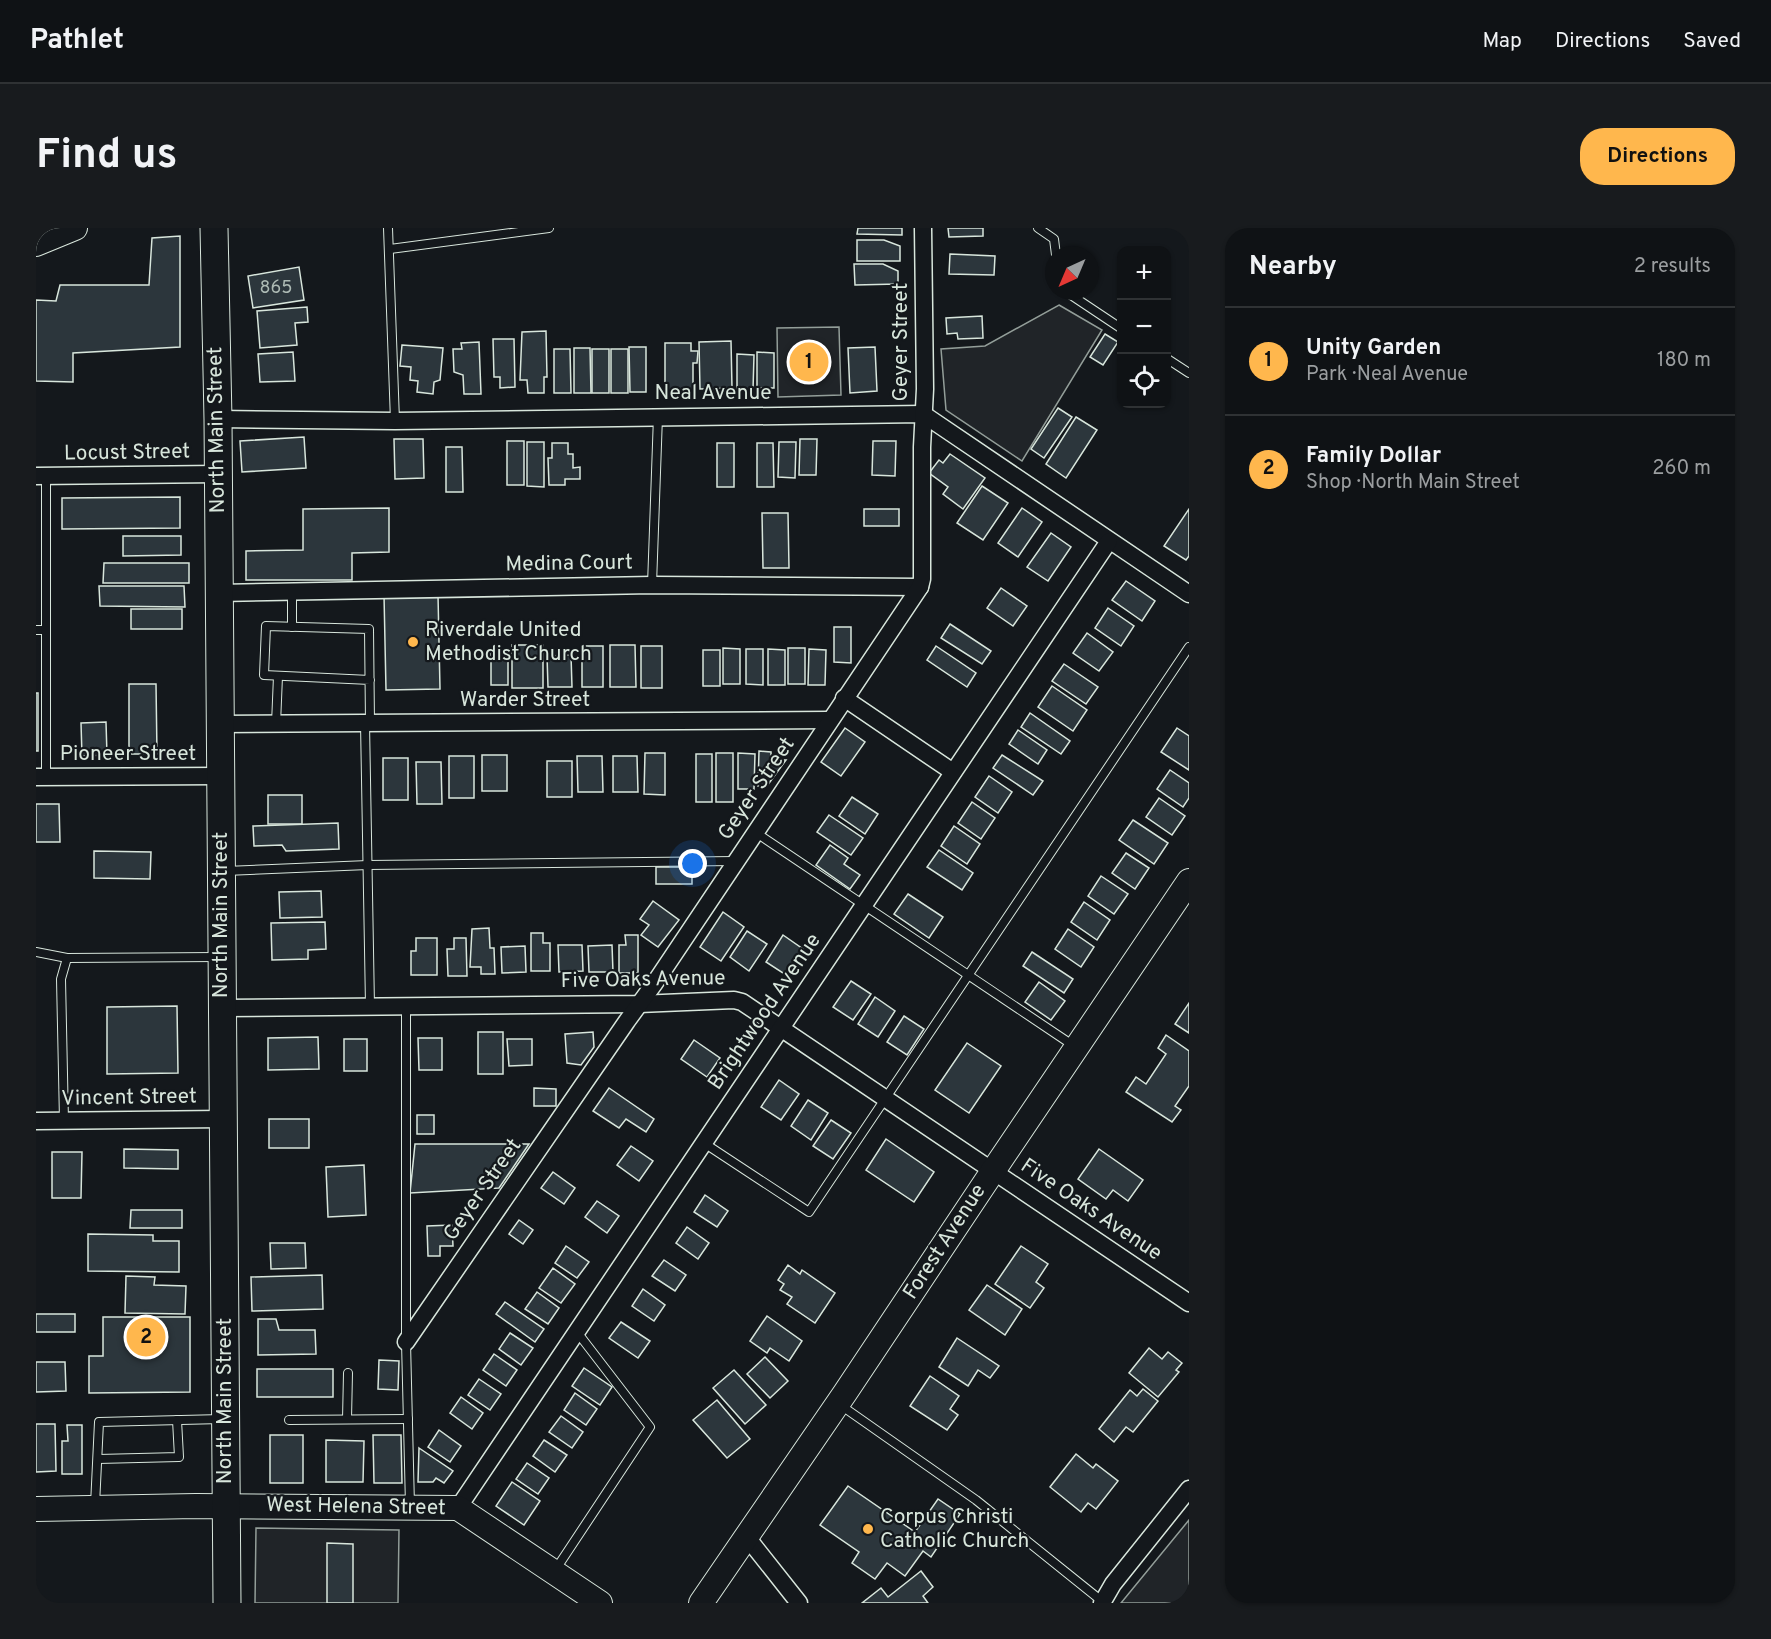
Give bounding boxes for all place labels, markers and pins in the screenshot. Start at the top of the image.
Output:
pin: 1 [790,340,828,384]
place label: Riverdale United Methodist Church [425,617,592,668]
marker: Riverdale United Methodist Church [406,635,420,649]
pin: 2 [126,1314,166,1360]
place label: Corpus Christi Catholic Church [880,1504,1029,1555]
marker: Corpus Christi Catholic Church [861,1522,875,1536]

